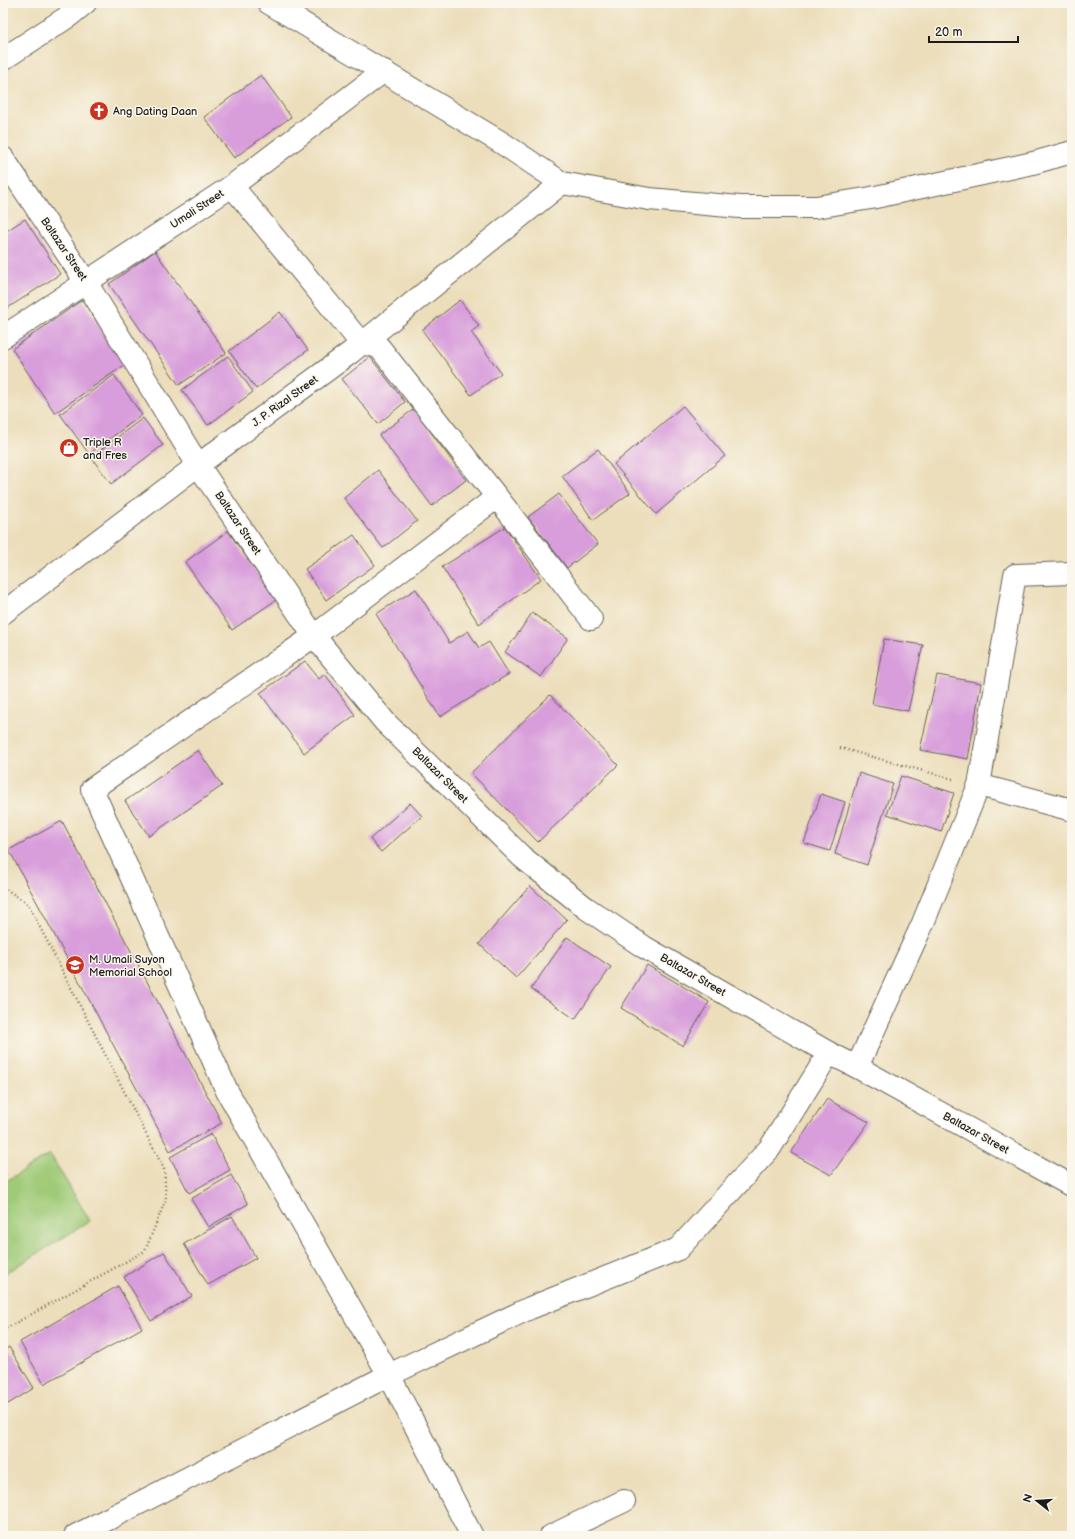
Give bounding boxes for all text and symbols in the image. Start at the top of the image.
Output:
scale bar [929,18,1018,44]
text: 20 m [935,25,962,40]
church icon: Ang Dating Daan [88,100,110,122]
place label: Ang Dating Daan [113,105,197,118]
street label: Umali Street [168,187,227,231]
street label: Baltazar Street [38,215,90,284]
street label: J. P. Rizal Street [249,372,321,429]
place label: Triple R and Fres [83,436,128,462]
shop icon: Triple R and Fres [58,437,80,459]
street label: Baltazar Street [212,489,264,558]
street label: Baltazar Street [409,744,471,806]
street label: Baltazar Street [658,951,729,999]
place label: M. Umali Suyon Memorial School [89,953,172,979]
school or university icon: M. Umali Suyon Memorial School [64,954,86,976]
street label: Baltazar Street [941,1109,1012,1157]
north arrow [1017,1481,1057,1521]
text: N [1020,1492,1035,1504]

